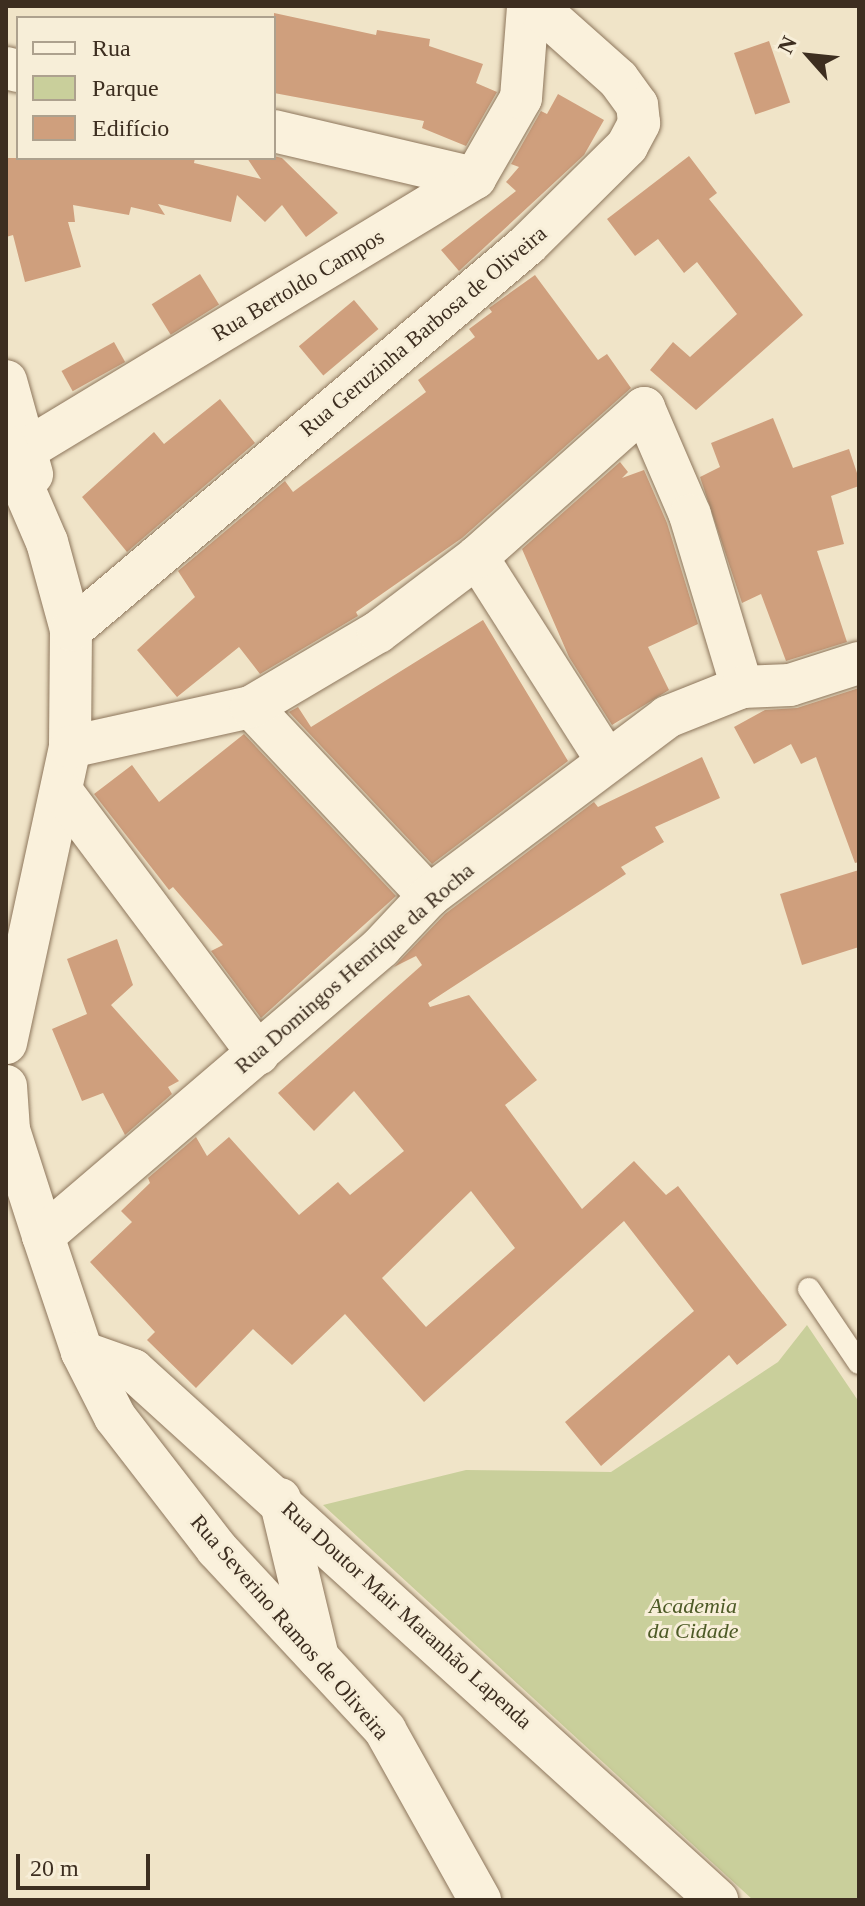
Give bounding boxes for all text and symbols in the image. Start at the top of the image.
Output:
legend [16,16,276,160]
north arrow [769,16,849,96]
text: N [772,32,802,58]
text: Rua [92,35,131,61]
text: Parque [92,75,159,101]
text: Edifício [92,115,169,141]
street label: Rua Geruzinha Barbosa de Oliveira [294,220,552,442]
street label: Rua Bertoldo Campos [207,223,389,347]
street label: Rua Domingos Henrique da Rocha [229,857,479,1079]
street label: Rua Doutor Mair Maranhão Lapenda [276,1496,538,1734]
street label: Rua Severino Ramos de Oliveira [185,1509,395,1745]
park label: Academia da Cidade [647,1592,739,1644]
scale bar [20,1838,154,1888]
text: 20 m [30,1855,79,1881]

